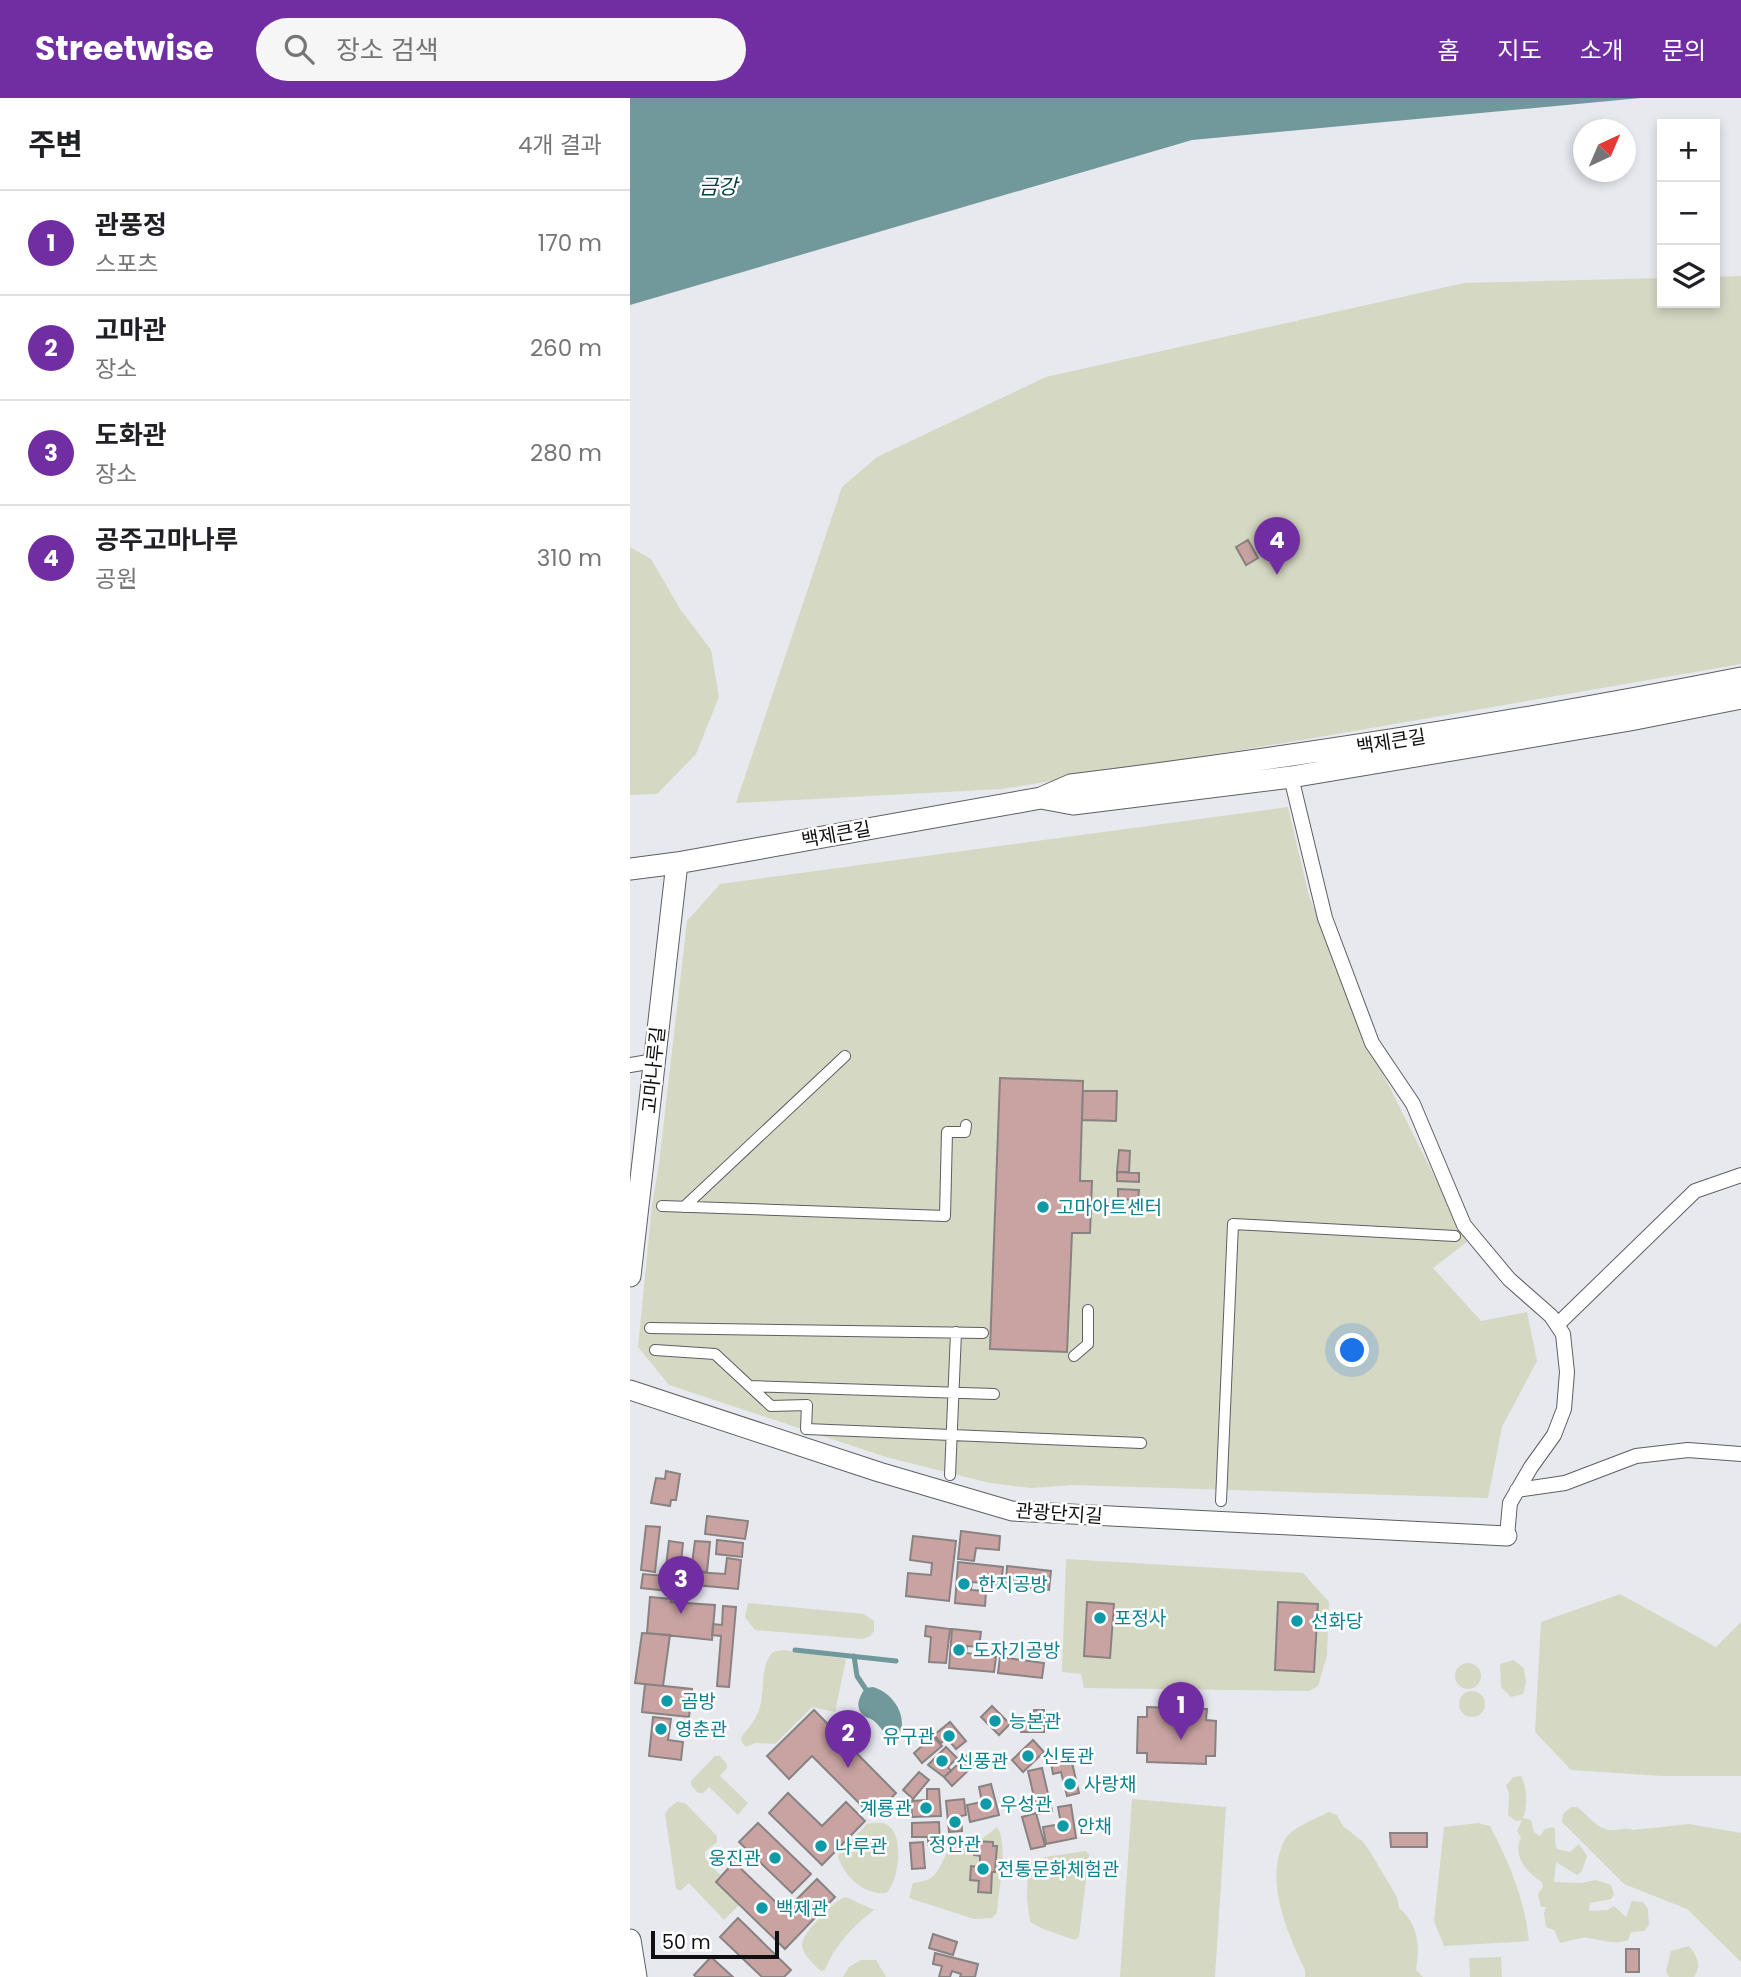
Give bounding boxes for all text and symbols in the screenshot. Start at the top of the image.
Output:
search box [256,18,746,81]
text: Streetwise [35,25,214,72]
icon: search [280,30,318,68]
text: 장소 검색 [336,32,439,68]
text: 홈 [1437,34,1459,67]
text: 지도 [1497,34,1542,67]
text: 소개 [1580,34,1624,67]
text: 문의 [1662,34,1706,67]
north arrow [1573,119,1636,182]
map controls [1657,119,1720,308]
button: + [1657,119,1720,182]
text: 주변 [28,123,83,166]
text: 4개 결과 [518,129,602,161]
water label: 금강 [699,172,740,201]
button: − [1657,182,1720,245]
text: 관풍정 [95,207,167,243]
text: 1 [47,227,55,259]
text: 170 m [538,227,602,259]
button: layers [1657,245,1720,308]
text: 스포츠 [95,248,158,280]
text: 고마관 [95,312,167,348]
text: 2 [44,332,58,364]
text: 260 m [530,332,602,364]
text: 장소 [95,353,137,385]
text: 도화관 [95,417,167,453]
text: 3 [44,437,58,469]
text: 280 m [530,437,602,469]
text: 장소 [95,458,137,490]
pin: 4 [1254,517,1300,575]
text: 공주고마나루 [95,522,239,558]
text: 4 [43,542,59,574]
text: 310 m [537,542,602,574]
text: 공원 [95,563,137,595]
street label: 백제큰길 [1354,723,1428,760]
street label: 백제큰길 [799,815,873,854]
street label: 고마나루길 [636,1025,671,1115]
place label: 고마아트센터 [1057,1194,1162,1221]
marker: 고마아트센터 [1035,1199,1051,1215]
your location [1335,1333,1369,1367]
street label: 관광단지길 [1014,1497,1104,1530]
pin: 3 [658,1556,704,1614]
place label: 한지공방 [978,1571,1048,1598]
marker: 한지공방 [956,1576,972,1592]
place label: 포정사 [1114,1605,1166,1632]
place label: 선화당 [1311,1608,1363,1635]
marker: 포정사 [1092,1610,1108,1626]
marker: 선화당 [1289,1613,1305,1629]
place label: 도자기공방 [973,1637,1060,1664]
marker: 도자기공방 [951,1642,967,1658]
pin: 1 [1158,1682,1204,1740]
place label: 곰방 [681,1688,716,1715]
marker: 곰방 [659,1693,675,1709]
place label: 능본관 [1009,1708,1061,1735]
pin: 2 [825,1710,871,1768]
marker: 능본관 [987,1713,1003,1729]
place label: 영춘관 [675,1716,727,1743]
marker: 영춘관 [653,1721,669,1737]
place label: 유구관 [883,1723,935,1750]
marker: 유구관 [941,1728,957,1744]
place label: 신토관 [1042,1743,1094,1770]
place label: 신풍관 [956,1748,1008,1775]
marker: 신토관 [1020,1748,1036,1764]
marker: 신풍관 [934,1753,950,1769]
place label: 사랑채 [1084,1771,1136,1798]
marker: 사랑채 [1062,1776,1078,1792]
place label: 우성관 [1000,1791,1052,1818]
place label: 계룡관 [860,1795,912,1822]
marker: 우성관 [978,1796,994,1812]
marker: 계룡관 [918,1800,934,1816]
place label: 안채 [1077,1813,1112,1840]
marker: 정안관 [947,1814,963,1830]
marker: 안채 [1055,1818,1071,1834]
place label: 정안관 [929,1831,981,1858]
place label: 나루관 [835,1833,887,1860]
marker: 나루관 [813,1838,829,1854]
place label: 웅진관 [709,1845,761,1872]
marker: 웅진관 [767,1850,783,1866]
place label: 전통문화체험관 [997,1856,1119,1883]
marker: 전통문화체험관 [975,1861,991,1877]
place label: 백제관 [776,1895,828,1922]
marker: 백제관 [754,1900,770,1916]
scale bar [651,1928,779,1960]
text: 50 m [662,1929,711,1956]

